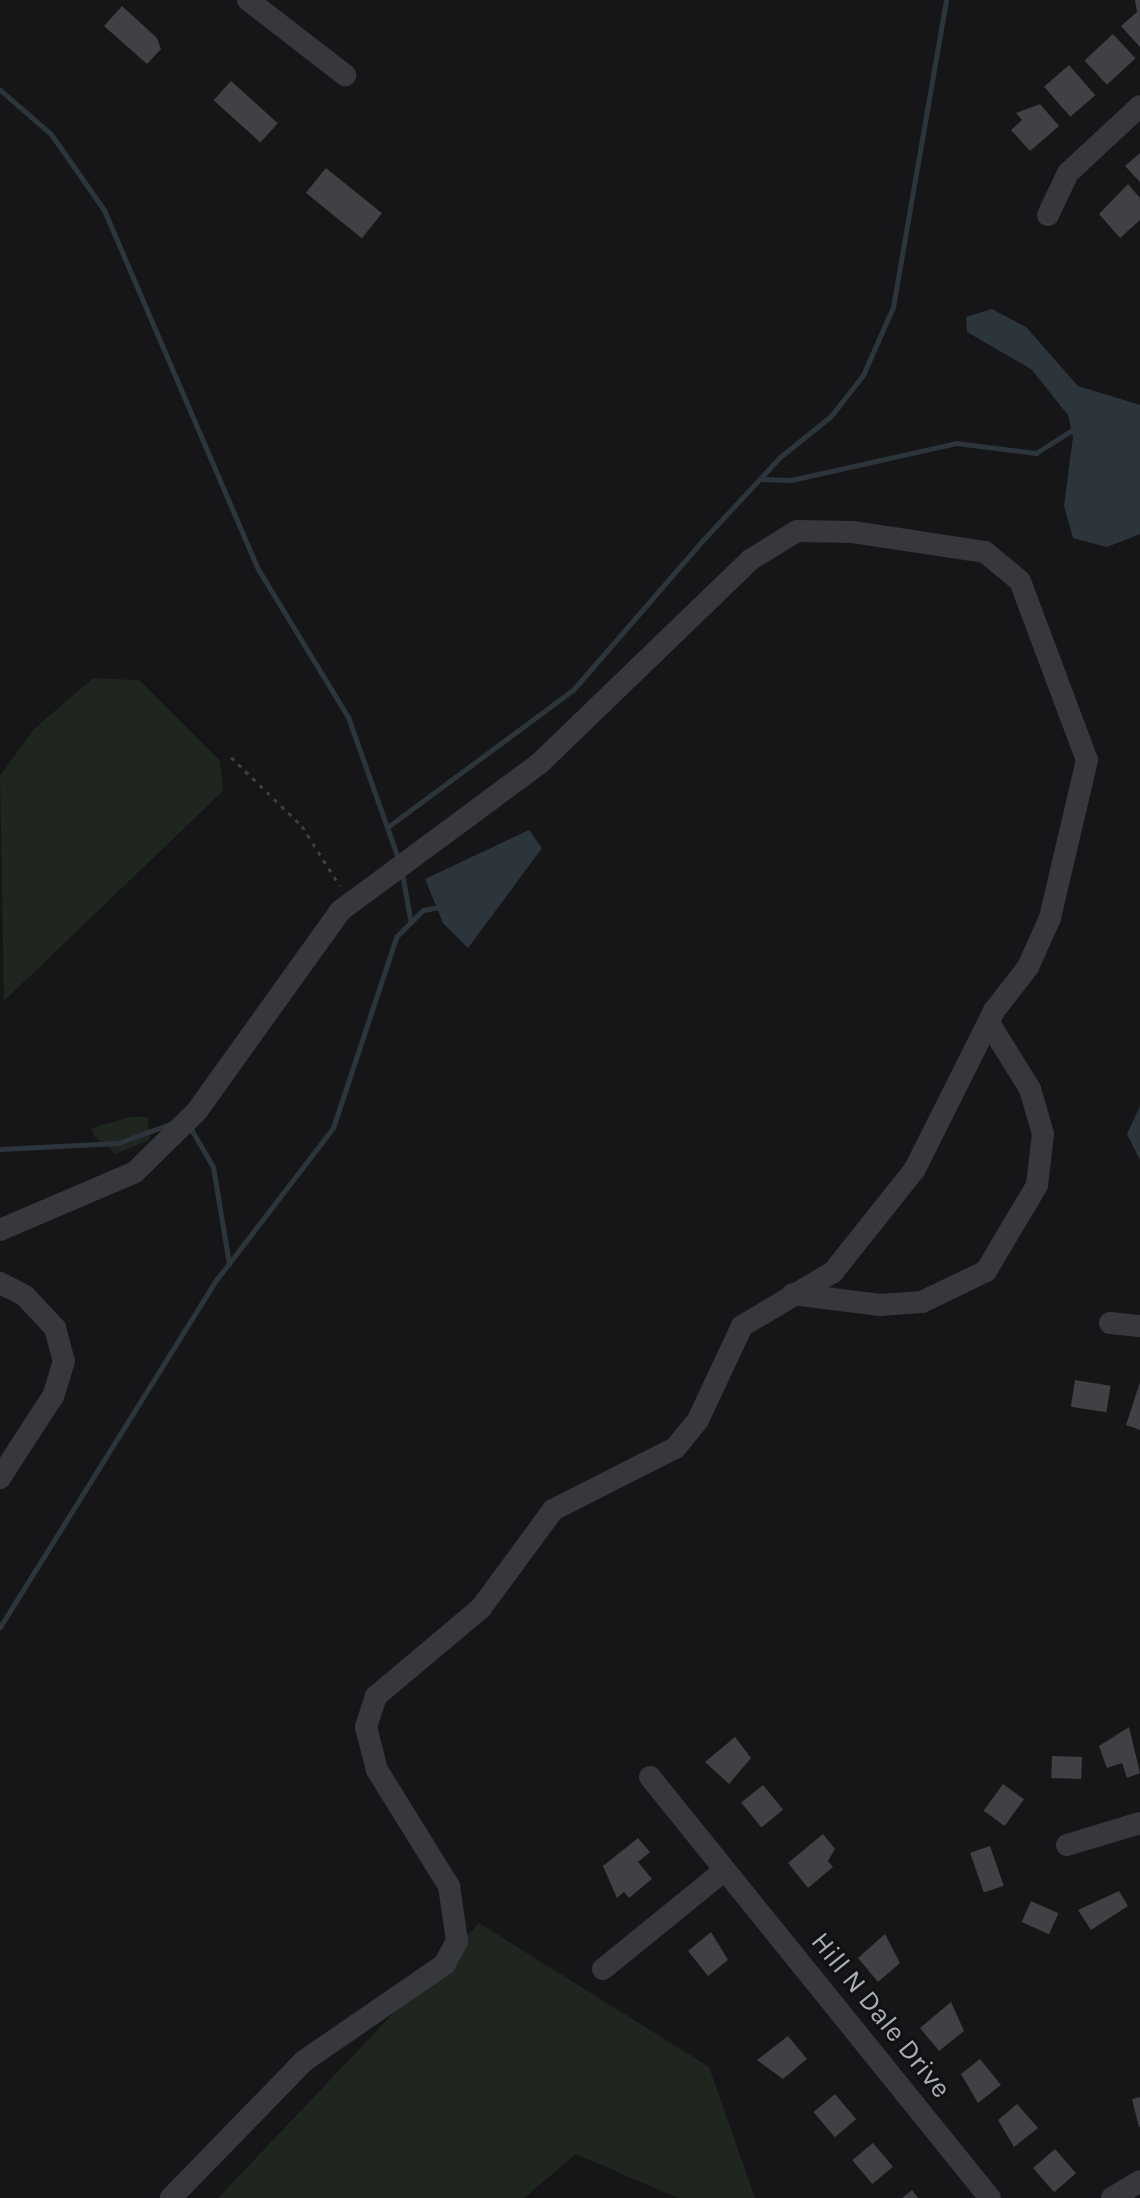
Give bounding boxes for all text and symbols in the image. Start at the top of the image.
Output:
street label: Hill N Dale Drive [804,1925,958,2105]

